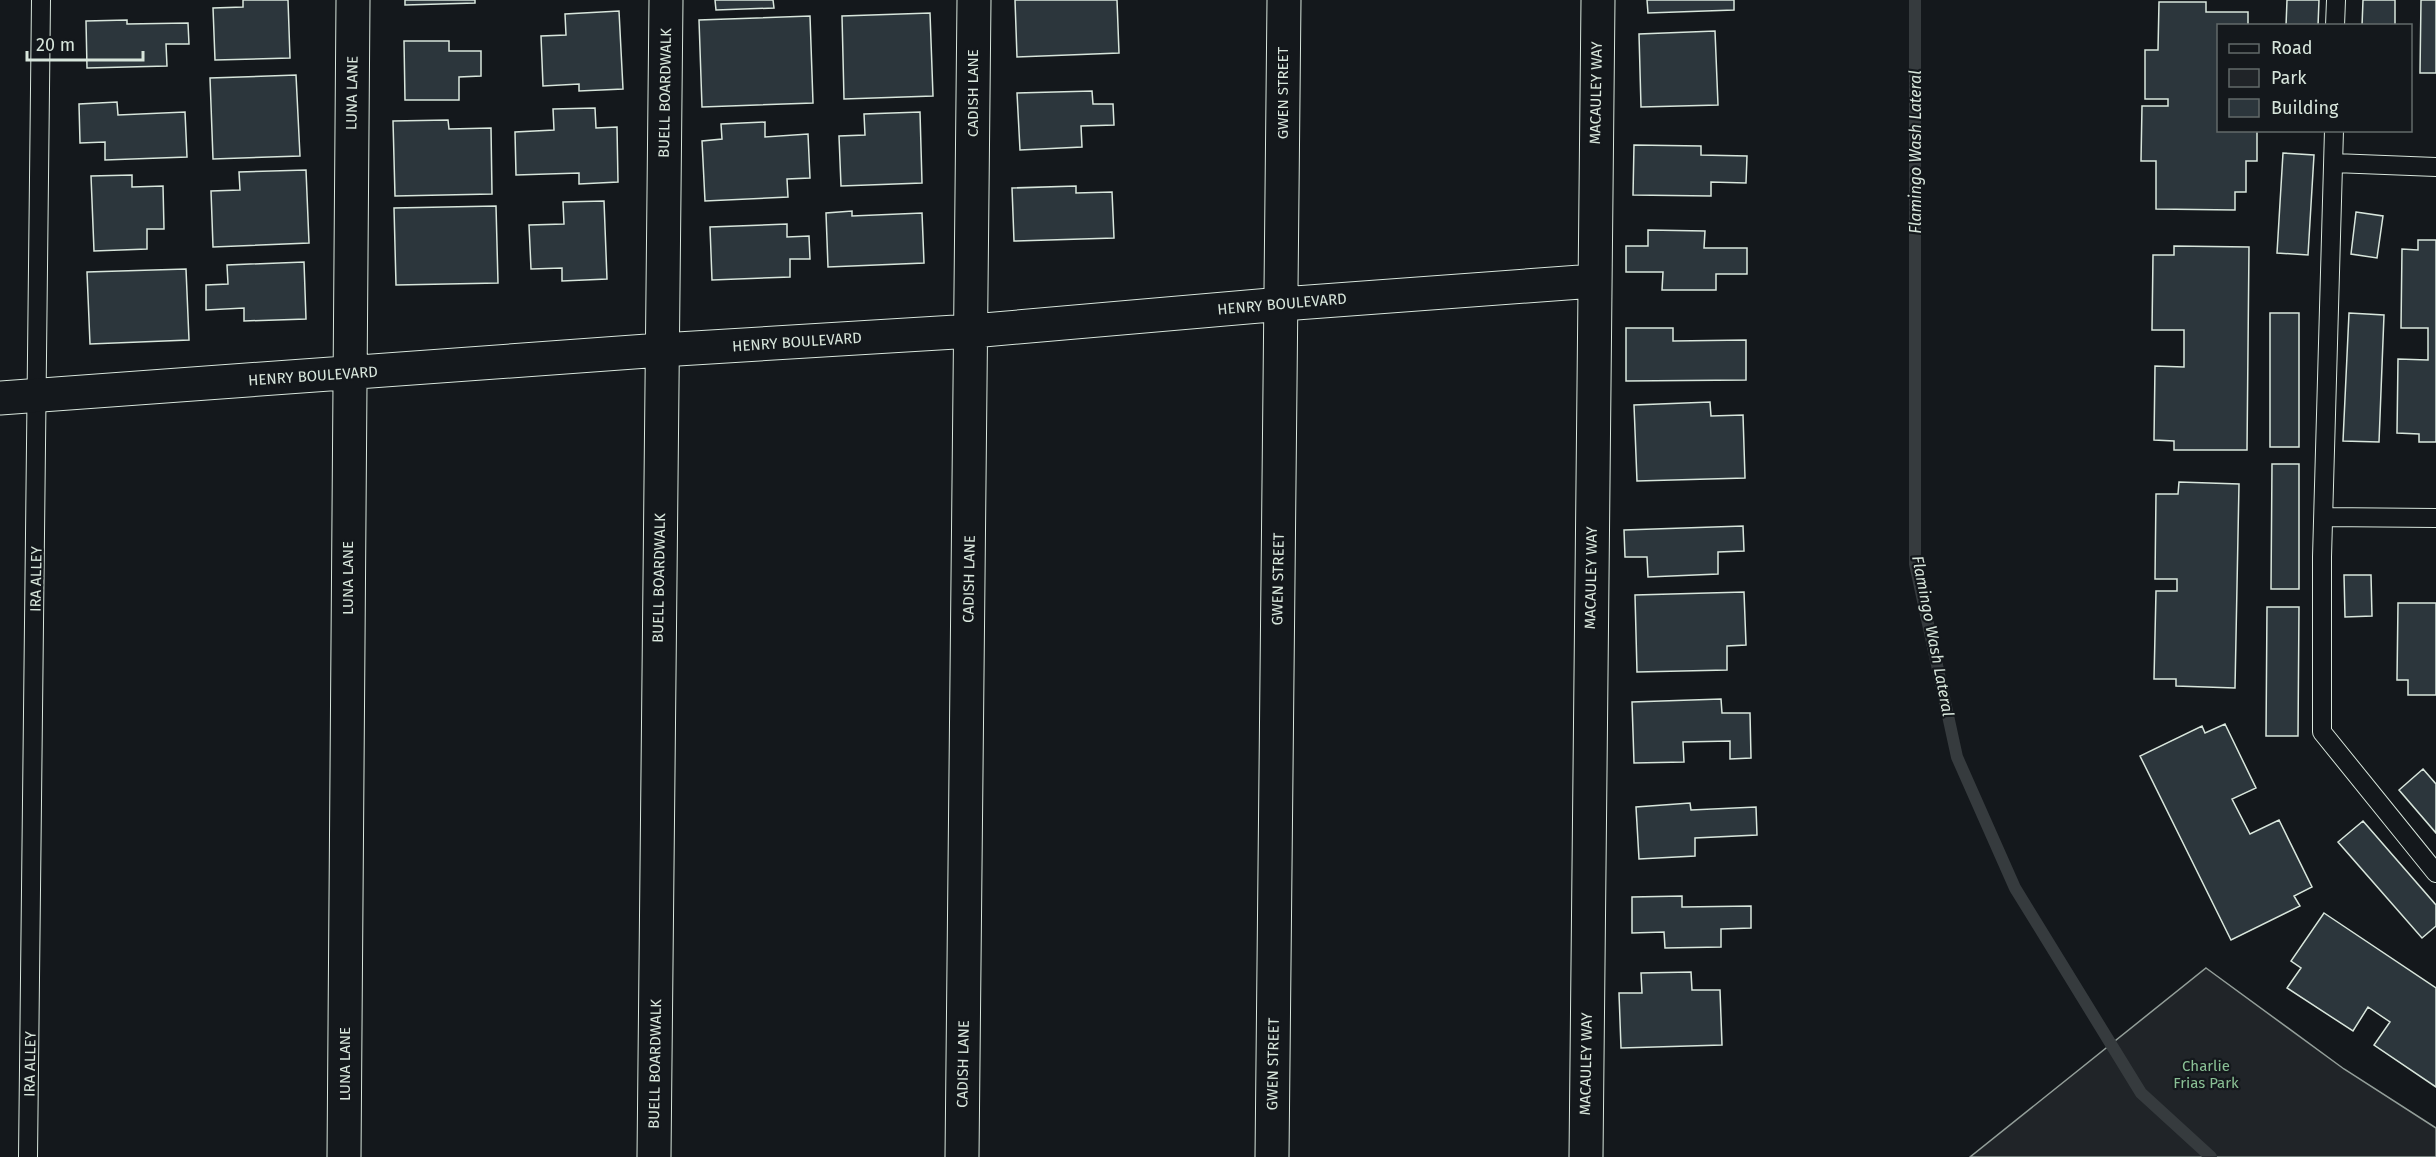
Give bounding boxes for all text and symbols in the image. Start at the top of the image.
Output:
scale bar [27,24,142,62]
legend [2217,24,2412,132]
street label: BUELL BOARDWALK [655,28,675,158]
text: 20 m [36,34,75,56]
text: Road [2271,37,2313,59]
street label: MACAULEY WAY [1586,41,1606,145]
street label: GWEN STREET [1274,46,1292,139]
street label: CADISH LANE [964,49,982,137]
street label: LUNA LANE [342,56,362,130]
text: Park [2271,67,2307,89]
water label: Flamingo Wash Lateral [1906,70,1925,234]
text: Building [2271,97,2339,119]
street label: HENRY BOULEVARD [1217,289,1347,319]
street label: HENRY BOULEVARD [732,328,862,356]
street label: HENRY BOULEVARD [248,362,378,390]
street label: BUELL BOARDWALK [649,513,669,643]
street label: MACAULEY WAY [1581,526,1601,630]
street label: GWEN STREET [1268,532,1288,625]
street label: CADISH LANE [959,535,979,623]
street label: LUNA LANE [339,541,357,615]
street label: IRA ALLEY [26,545,46,612]
water label: Flamingo Wash Lateral [1908,554,1958,718]
street label: BUELL BOARDWALK [645,999,665,1129]
street label: MACAULEY WAY [1576,1012,1596,1116]
street label: GWEN STREET [1263,1017,1283,1110]
street label: CADISH LANE [953,1020,973,1108]
street label: LUNA LANE [336,1027,354,1101]
street label: IRA ALLEY [20,1030,40,1097]
park label: Charlie Frias Park [2173,1057,2239,1092]

